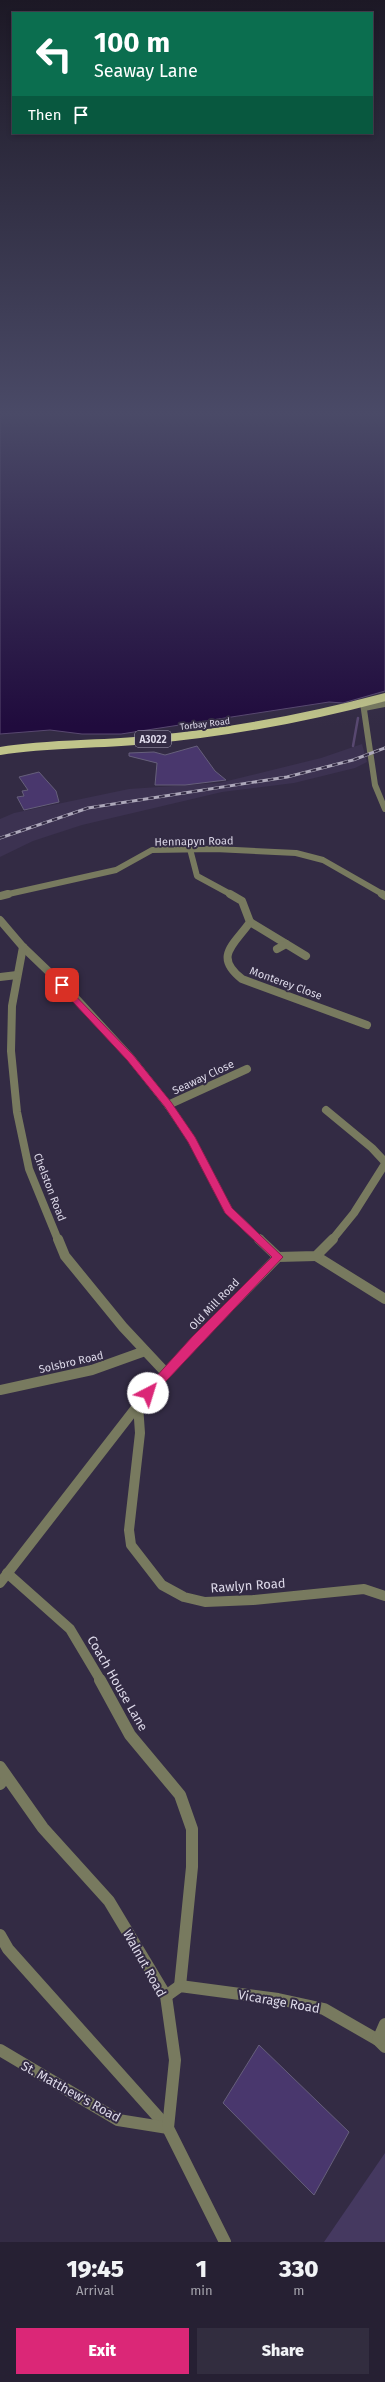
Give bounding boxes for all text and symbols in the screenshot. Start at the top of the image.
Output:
text: 100 m [94,26,170,59]
icon: left [28,28,80,80]
text: Seaway Lane [94,60,198,82]
icon: arrive [70,104,92,126]
text: Then [28,106,62,124]
street label: Torbay Road [179,716,231,732]
road number: A3022 [135,731,171,747]
street label: Hennapyn Road [154,834,234,849]
street label: Monterey Close [248,964,324,1003]
pin [45,968,79,1002]
icon: arrive [51,974,73,996]
street label: Seaway Close [170,1058,236,1097]
street label: Chelston Road [31,1151,68,1223]
street label: Old Mill Road [187,1276,242,1333]
street label: Solsbro Road [38,1349,105,1376]
position arrow [127,1372,169,1414]
street label: Rawlyn Road [210,1575,286,1596]
street label: Coach House Lane [84,1633,151,1734]
street label: Walnut Road [120,1927,169,1999]
street label: Vicarage Road [237,1987,321,2016]
street label: St. Matthew's Road [18,2058,123,2125]
text: 19:45 [66,2255,124,2283]
text: 1 [196,2255,207,2283]
text: 330 [279,2255,319,2283]
text: Arrival [76,2283,114,2298]
text: min [190,2283,213,2298]
text: m [293,2283,304,2298]
button: Exit [16,2328,189,2374]
button: Share [197,2328,369,2374]

